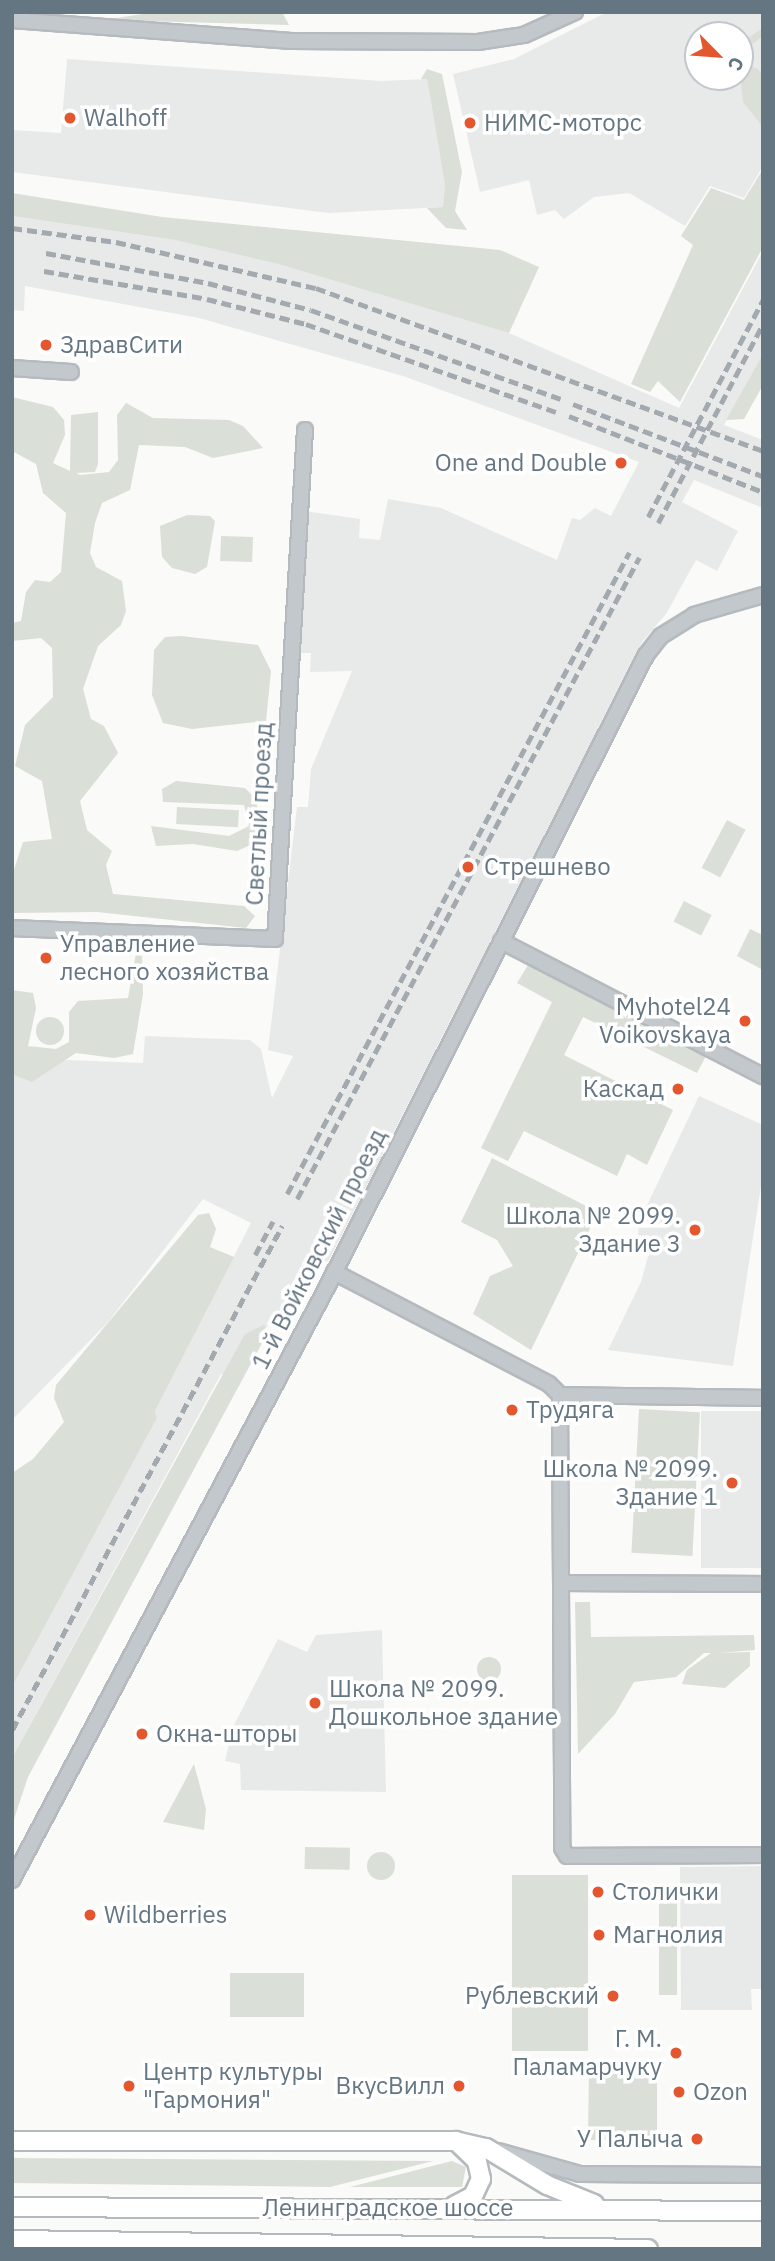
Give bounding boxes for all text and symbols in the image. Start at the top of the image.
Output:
north arrow [684,21,754,91]
text: С [723,53,750,75]
place label: Walhoff [84,104,167,132]
place label: НИМС-моторс [484,109,642,137]
marker: Walhoff [62,110,78,126]
marker: НИМС-моторс [462,115,478,131]
place label: ЗдравСити [60,331,183,359]
marker: ЗдравСити [38,337,54,353]
place label: One and Double [435,449,607,477]
marker: One and Double [613,455,629,471]
street label: Светлый проезд [240,722,278,906]
place label: Стрешнево [484,853,611,881]
marker: Стрешнево [458,857,478,877]
place label: Управление лесного хозяйства [60,930,269,986]
marker: Управление лесного хозяйства [38,950,54,966]
place label: Myhotel24 Voikovskaya [599,993,731,1049]
marker: Myhotel24 Voikovskaya [737,1013,753,1029]
place label: Каскад [583,1075,664,1103]
marker: Каскад [670,1081,686,1097]
street label: 1-й Войковский проезд [246,1124,392,1374]
place label: Школа № 2099. Здание 3 [505,1202,681,1258]
marker: Школа № 2099. Здание 3 [687,1222,703,1238]
place label: Трудяга [526,1396,614,1424]
marker: Трудяга [504,1402,520,1418]
place label: Школа № 2099. Здание 1 [542,1455,718,1511]
marker: Школа № 2099. Здание 1 [724,1475,740,1491]
place label: Школа № 2099. Дошкольное здание [329,1675,558,1731]
marker: Школа № 2099. Дошкольное здание [307,1695,323,1711]
place label: Окна-шторы [156,1720,297,1748]
marker: Окна-шторы [134,1726,150,1742]
place label: Столички [612,1878,719,1906]
marker: Столички [590,1884,606,1900]
place label: Wildberries [104,1901,227,1929]
marker: Wildberries [82,1907,98,1923]
place label: Магнолия [613,1921,724,1949]
marker: Магнолия [591,1927,607,1943]
place label: Рублевский [465,1982,599,2010]
marker: Рублевский [605,1988,621,2004]
place label: Г. М. Паламарчуку [512,2025,662,2081]
marker: Г. М. Паламарчуку [668,2045,684,2061]
place label: Центр культуры "Гармония" [143,2058,323,2114]
place label: ВкусВилл [336,2072,445,2100]
marker: Центр культуры "Гармония" [121,2078,137,2094]
marker: ВкусВилл [451,2078,467,2094]
place label: Ozon [693,2078,748,2106]
marker: Ozon [671,2084,687,2100]
place label: У Палыча [577,2125,683,2153]
marker: У Палыча [689,2131,705,2147]
street label: Ленинградское шоссе [263,2194,513,2222]

